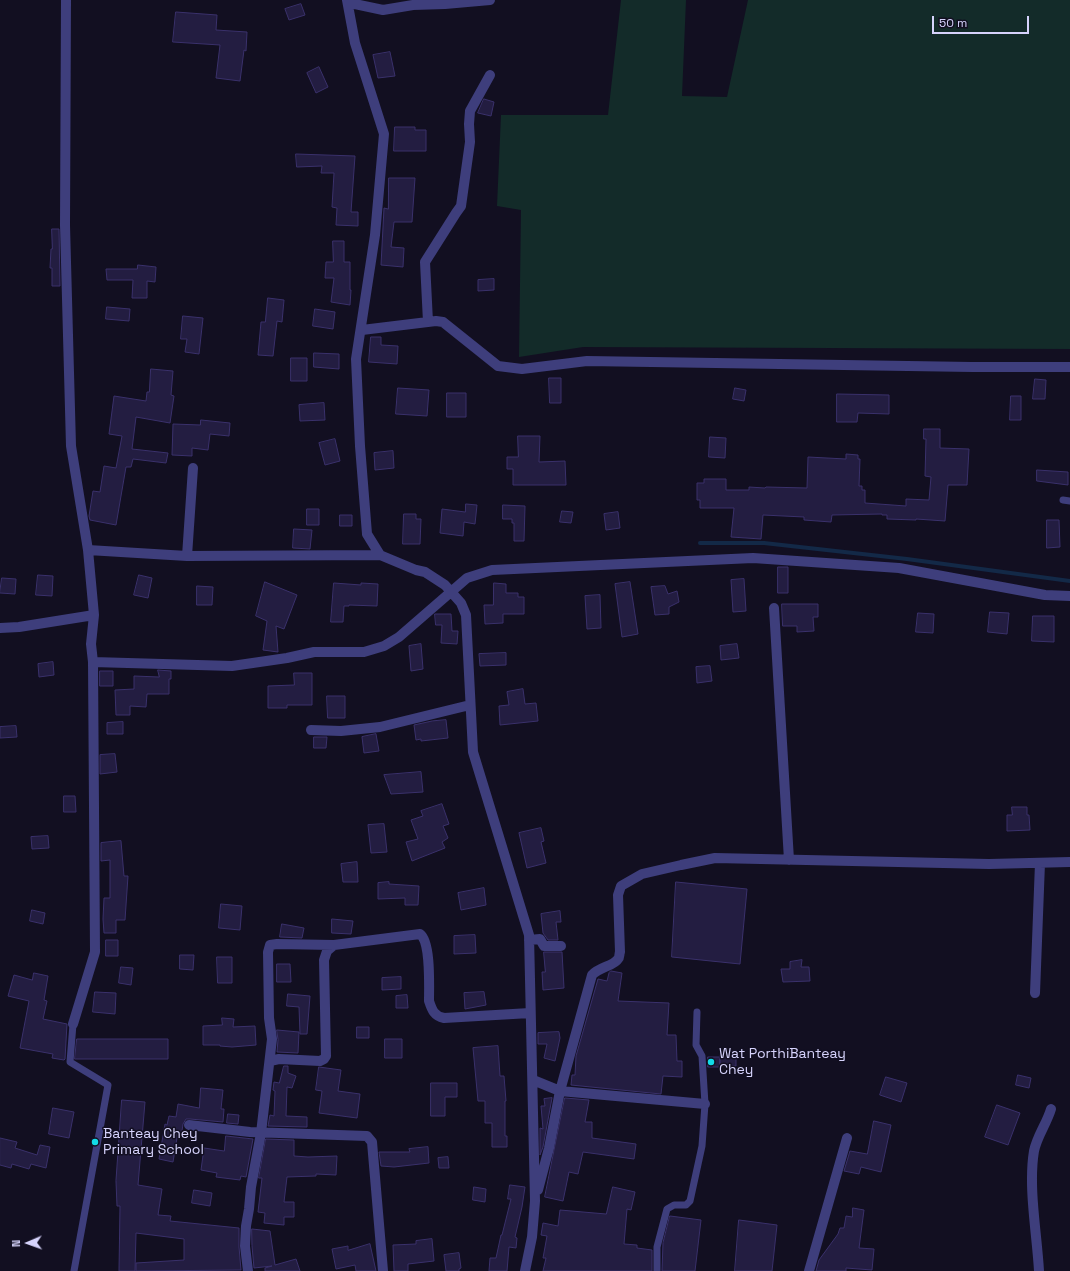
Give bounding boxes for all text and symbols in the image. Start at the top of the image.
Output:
scale bar [934,8,1031,34]
text: 50 m [939,15,967,31]
place label: Wat PorthiBanteay Chey [719,1046,846,1078]
marker: Wat PorthiBanteay Chey [706,1057,716,1067]
place label: Banteay Chey Primary School [103,1126,204,1158]
marker: Banteay Chey Primary School [90,1137,100,1147]
north arrow [8,1223,48,1263]
text: N [9,1239,23,1247]

